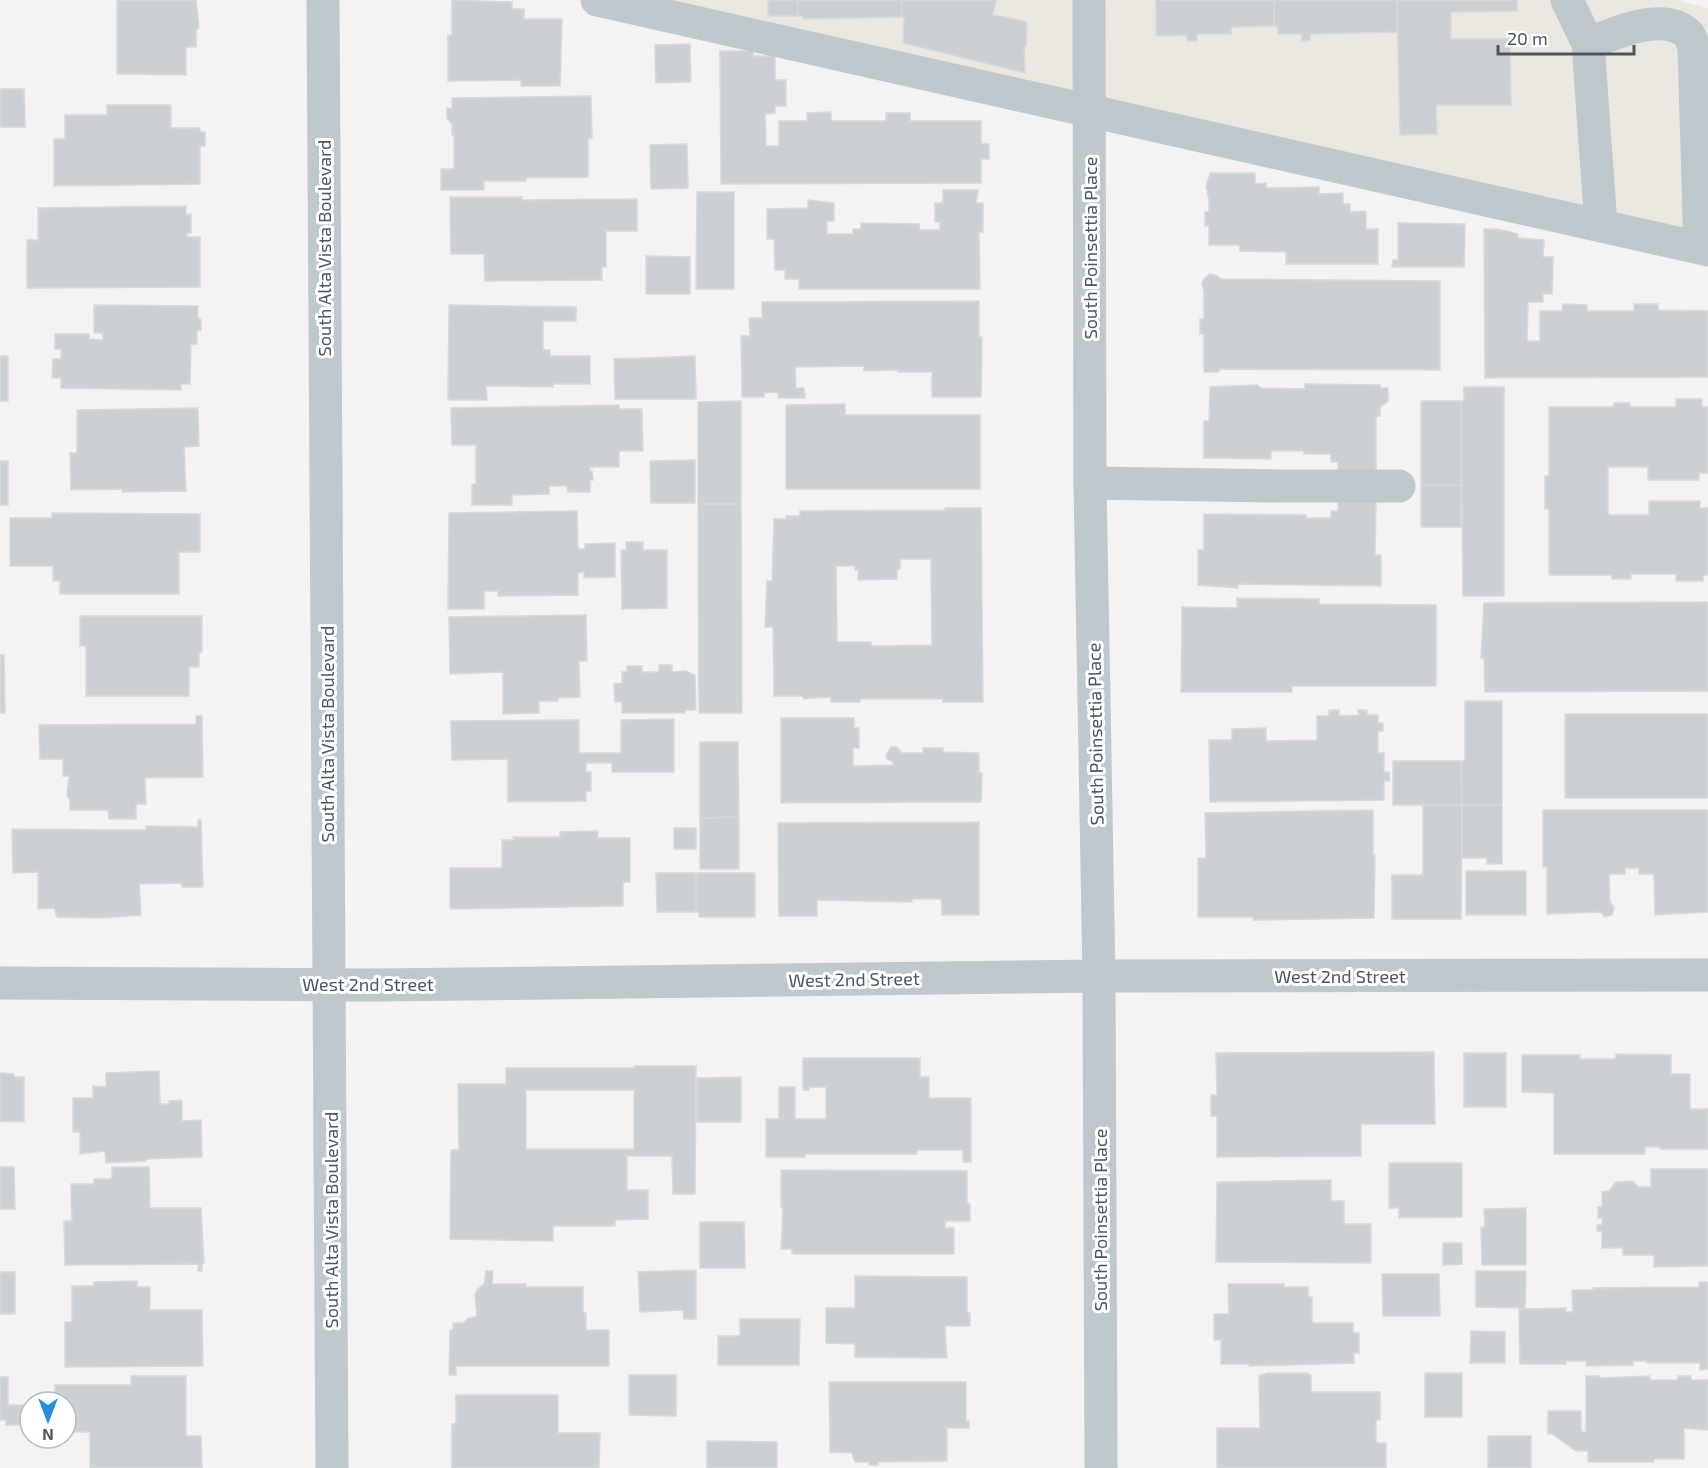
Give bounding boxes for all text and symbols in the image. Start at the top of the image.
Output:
scale bar [1498,18,1634,56]
text: 20 m [1507,27,1548,49]
street label: South Alta Vista Boulevard [313,140,335,356]
street label: South Poinsettia Place [1079,157,1101,339]
street label: South Alta Vista Boulevard [316,626,338,842]
street label: South Poinsettia Place [1082,643,1108,825]
street label: West 2nd Street [1274,965,1406,987]
street label: West 2nd Street [788,967,920,991]
street label: West 2nd Street [302,973,434,995]
street label: South Alta Vista Boulevard [320,1112,342,1328]
street label: South Poinsettia Place [1089,1129,1111,1311]
north arrow [18,1390,78,1450]
text: N [42,1426,54,1445]

